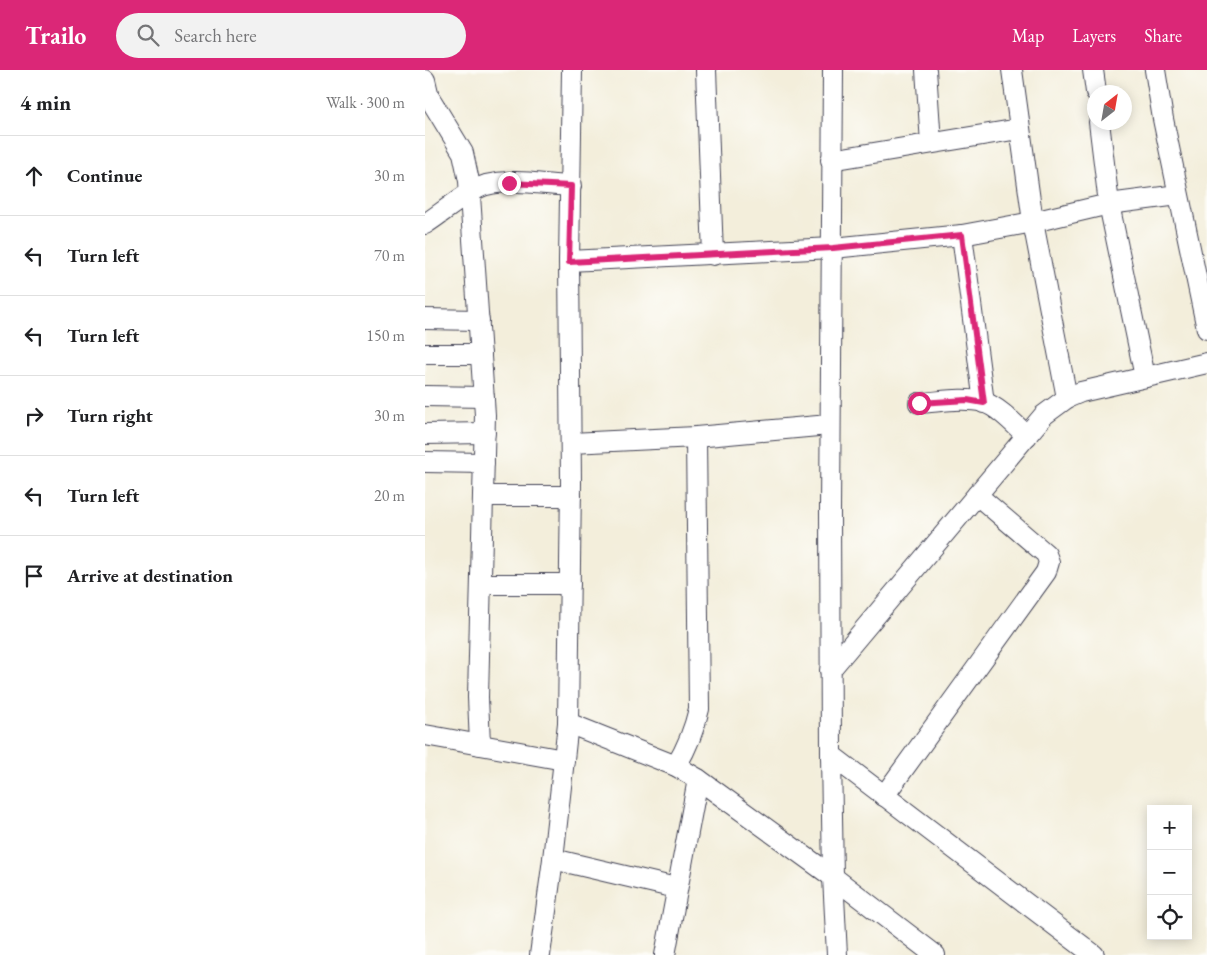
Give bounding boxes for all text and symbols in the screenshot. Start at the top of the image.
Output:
search box [116,13,466,58]
text: Trailo [25,20,86,51]
icon: search [134,21,162,49]
text: Search here [174,23,257,48]
text: Map [1012,24,1044,47]
text: Layers [1072,24,1116,47]
text: Share [1144,24,1182,47]
north arrow [1087,85,1132,130]
text: 4 min [20,89,71,116]
text: Walk · 300 m [326,92,405,113]
icon: ahead [20,162,48,190]
text: Continue [67,163,142,188]
text: 30 m [374,165,405,186]
route end [498,172,521,195]
icon: left [20,242,48,270]
text: Turn left [67,243,139,268]
text: 70 m [374,245,405,266]
icon: left [20,322,48,350]
text: Turn left [67,323,139,348]
text: 150 m [366,325,405,346]
route start [908,392,931,415]
icon: right [20,402,48,430]
text: Turn right [67,403,153,428]
text: 30 m [374,405,405,426]
icon: left [20,482,48,510]
text: Turn left [67,483,139,508]
text: 20 m [374,485,405,506]
icon: arrive [20,562,48,590]
text: Arrive at destination [67,563,233,588]
map controls [1147,805,1192,940]
button: + [1147,805,1192,850]
button: − [1147,850,1192,895]
button: locate [1147,895,1192,940]

